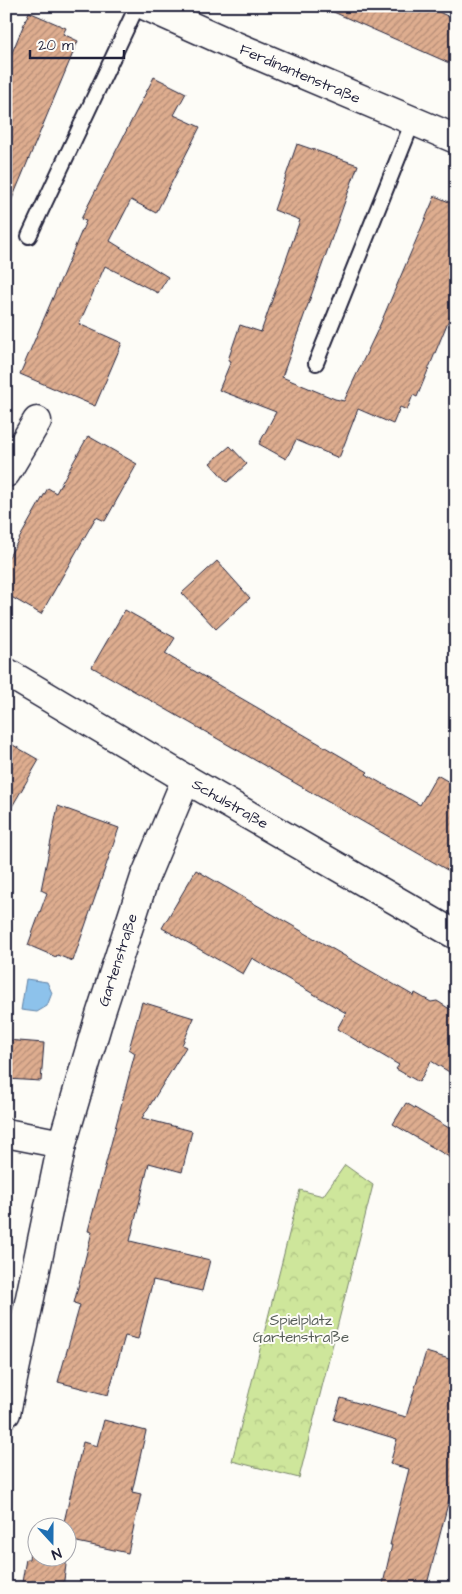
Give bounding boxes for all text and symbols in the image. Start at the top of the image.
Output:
scale bar [30,28,124,60]
text: 20 m [38,35,74,56]
street label: Ferdinantenstraße [236,39,364,109]
street label: Schulstraße [188,774,272,834]
street label: Gartenstraße [93,911,143,1009]
park label: Spielplatz Gartenstraße [253,1310,349,1348]
north arrow [28,1516,78,1566]
text: N [48,1542,64,1564]

